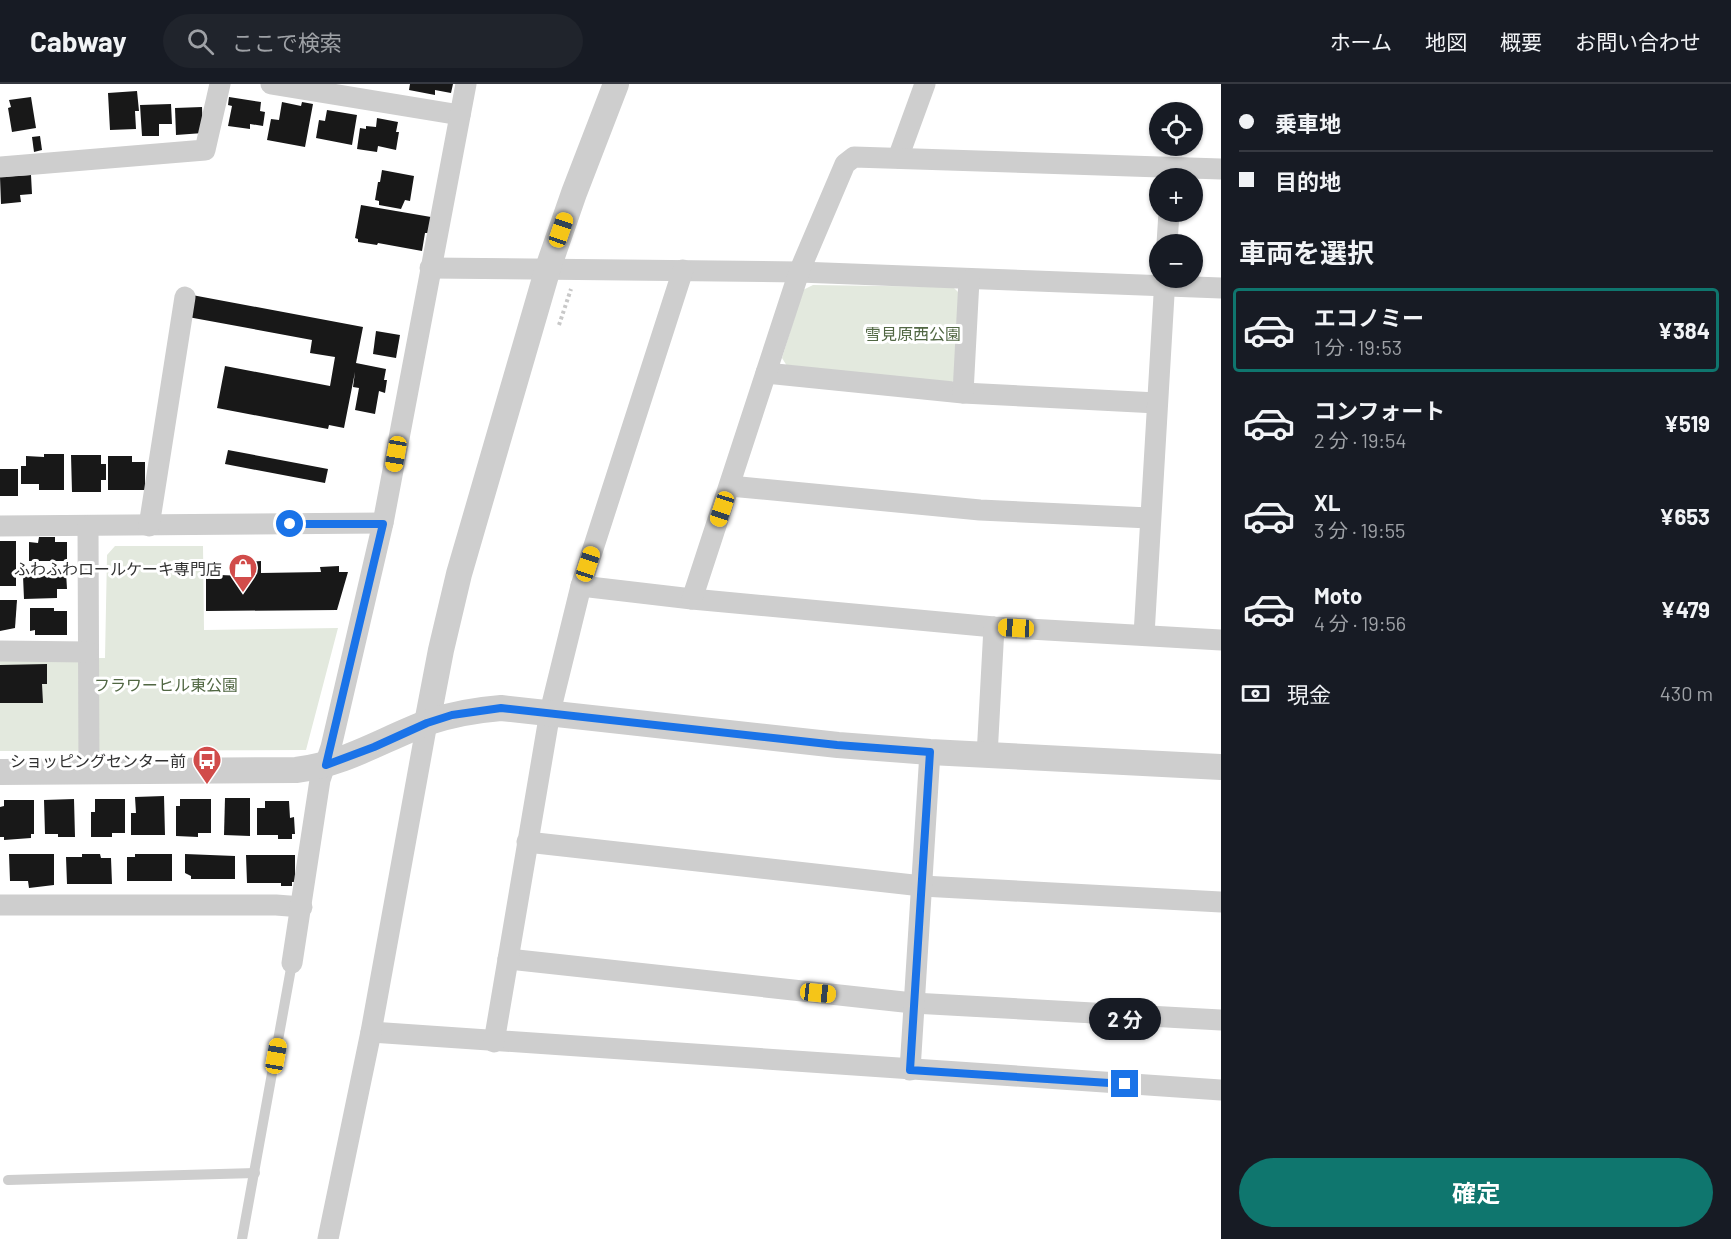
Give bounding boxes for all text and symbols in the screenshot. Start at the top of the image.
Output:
search box [163,14,583,68]
text: Cabway [30,24,127,58]
icon: search [184,25,217,58]
text: ここで検索 [232,29,342,55]
text: ホーム [1330,29,1392,54]
text: 地図 [1425,29,1467,54]
text: 概要 [1500,29,1542,54]
text: お問い合わせ [1575,29,1701,54]
map controls [1149,102,1203,288]
button: locate [1149,102,1203,156]
text: 乗車地 [1275,110,1341,136]
button: + [1149,168,1203,222]
text: 目的地 [1275,168,1341,194]
car [547,210,575,250]
button: − [1149,234,1203,288]
text: 車両を選択 [1239,236,1374,268]
icon: car [1242,303,1296,357]
text: エコノミー [1314,304,1424,330]
text: ¥384 [1658,317,1710,343]
park label: 雪見原西公園 [865,324,961,343]
text: 1 分 · 19:53 [1314,335,1402,359]
icon: car [1242,396,1296,450]
text: コンフォート [1314,397,1445,423]
text: ¥519 [1664,410,1710,436]
text: 2 分 · 19:54 [1314,428,1406,452]
car [384,435,408,473]
car [708,489,736,529]
icon: car [1242,489,1296,543]
text: XL [1314,489,1340,515]
text: ¥653 [1659,503,1710,529]
route start [276,510,303,537]
text: 3 分 · 19:55 [1314,518,1405,542]
car [574,544,602,584]
shop icon: ふわふわロールケーキ専門店 [227,552,259,594]
place label: ふわふわロールケーキ専門店 [14,559,222,578]
icon: car [1242,582,1296,636]
text: Moto [1314,582,1362,608]
text: ¥479 [1661,596,1710,622]
text: 4 分 · 19:56 [1314,611,1406,635]
car [998,618,1034,638]
park label: フラワーヒル東公園 [94,675,238,694]
icon: cash [1239,677,1272,710]
text: 現金 [1287,681,1331,707]
text: 430 m [1660,681,1713,705]
bus stop icon: ショッピングセンター前 [191,744,223,786]
place label: ショッピングセンター前 [10,751,186,770]
car [799,982,837,1004]
callout: 2 分 [1089,997,1161,1039]
text: 2 分 [1107,1007,1143,1031]
car [264,1037,288,1075]
route end [1111,1070,1138,1097]
button: 確定 [1239,1158,1713,1227]

